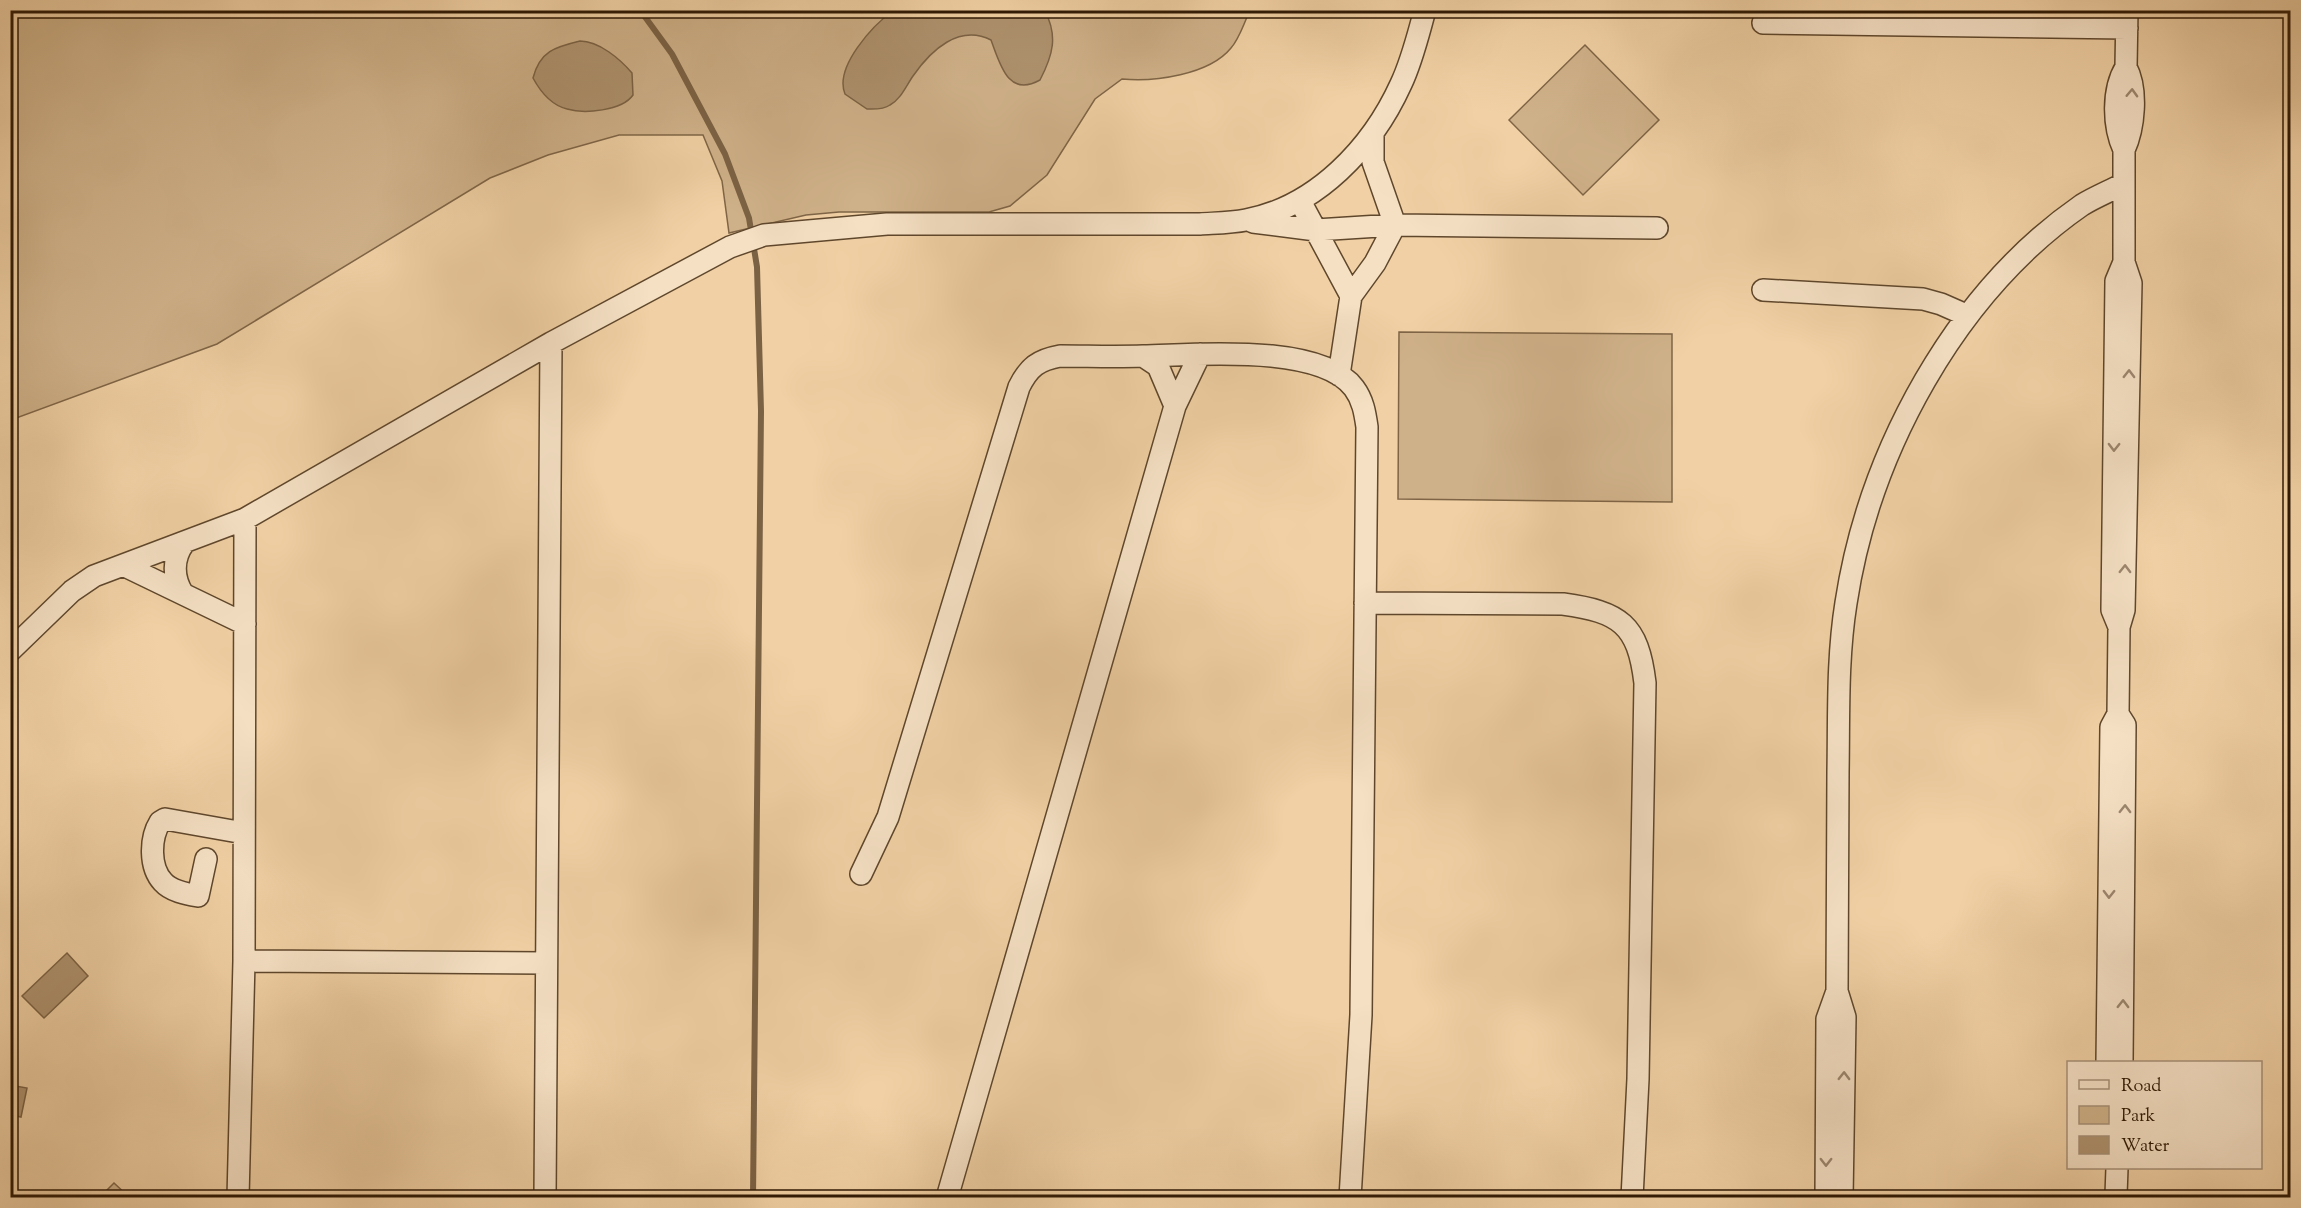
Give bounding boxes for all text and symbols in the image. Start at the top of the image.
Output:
one-way arrow [2126,89,2138,98]
one-way arrow [2123,370,2135,379]
one-way arrow [2108,442,2120,451]
one-way arrow [2119,565,2131,574]
one-way arrow [2119,805,2131,814]
one-way arrow [2103,890,2115,899]
one-way arrow [2117,1000,2129,1009]
legend [2067,1061,2262,1169]
one-way arrow [1838,1072,1850,1081]
text: Road [2121,1074,2161,1100]
text: Park [2121,1104,2156,1130]
text: Water [2121,1134,2170,1160]
one-way arrow [1820,1157,1832,1166]

